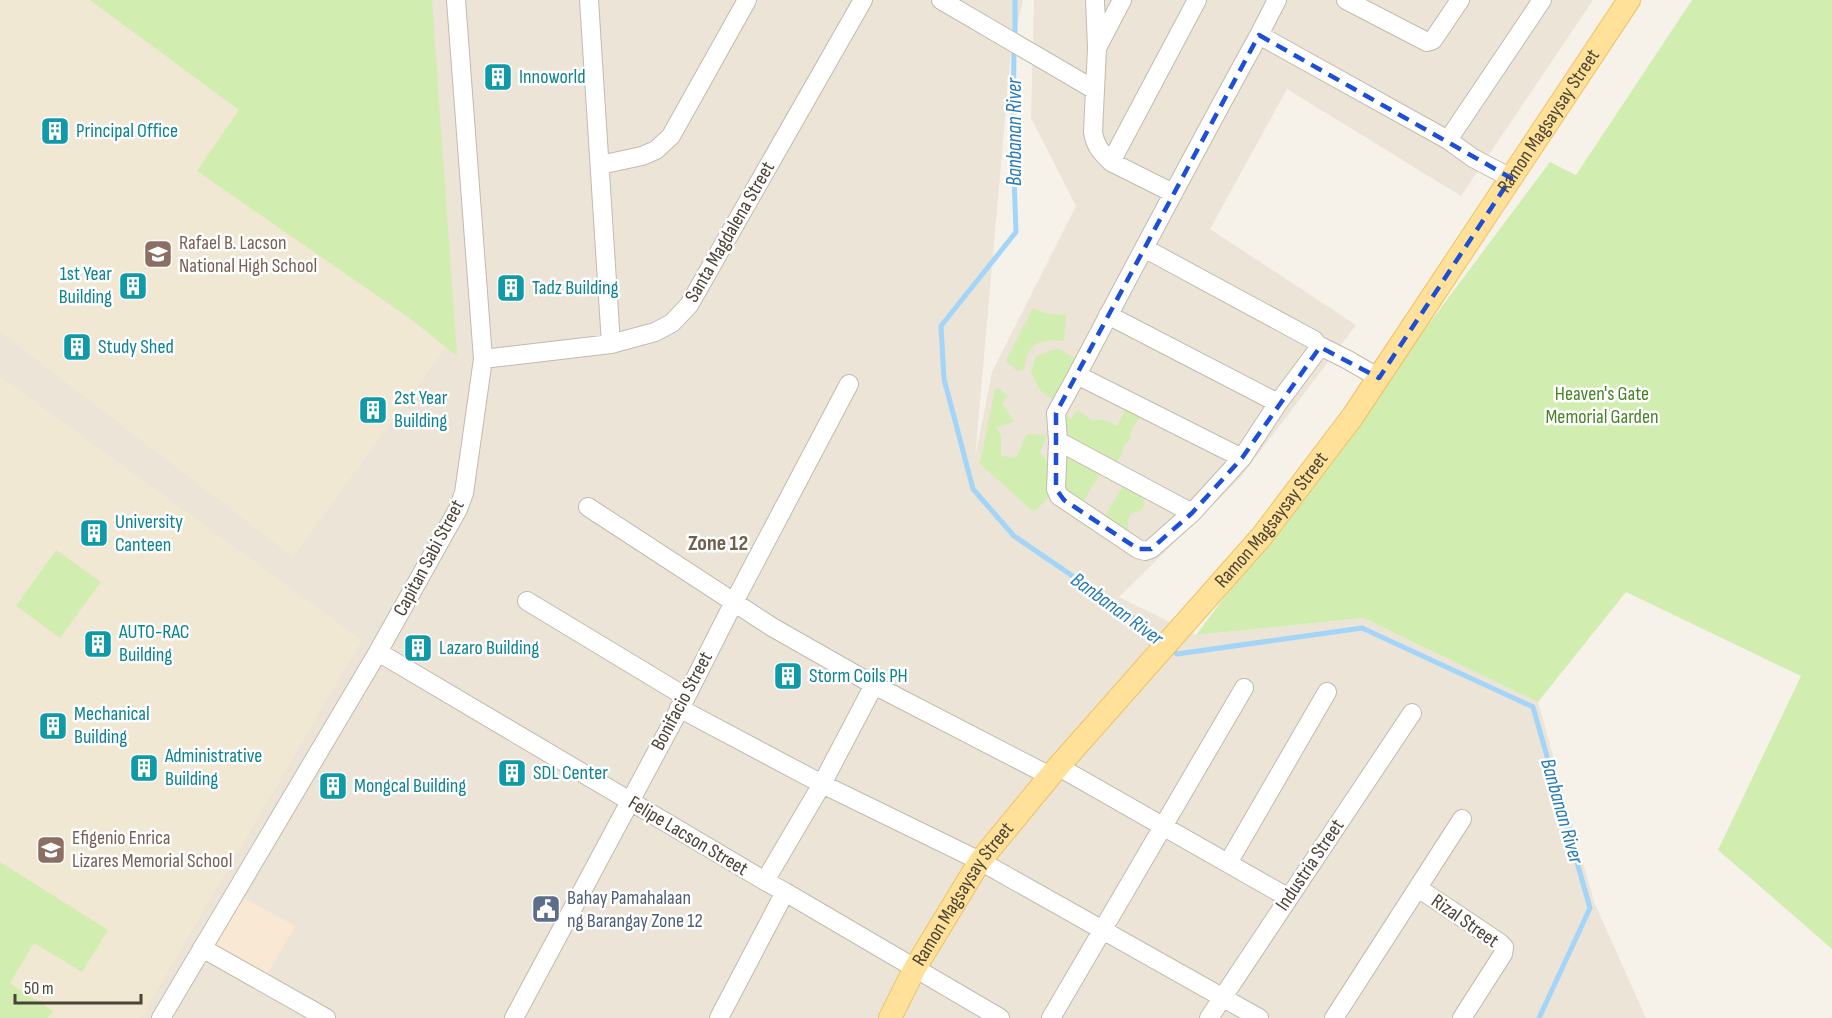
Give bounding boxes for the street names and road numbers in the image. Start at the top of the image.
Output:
street label: Ramon Magsaysay Street [1492,45,1605,197]
street label: Santa Magdalena Street [680,157,780,307]
street label: Ramon Magsaysay Street [1210,447,1333,593]
street label: Capitan Sabi Street [388,496,470,620]
street label: Bonifacio Street [646,648,718,754]
street label: Felipe Lacson Street [624,791,752,881]
street label: Industria Street [1271,815,1349,915]
street label: Ramon Magsaysay Street [907,817,1019,970]
street label: Rizal Street [1427,889,1503,953]

